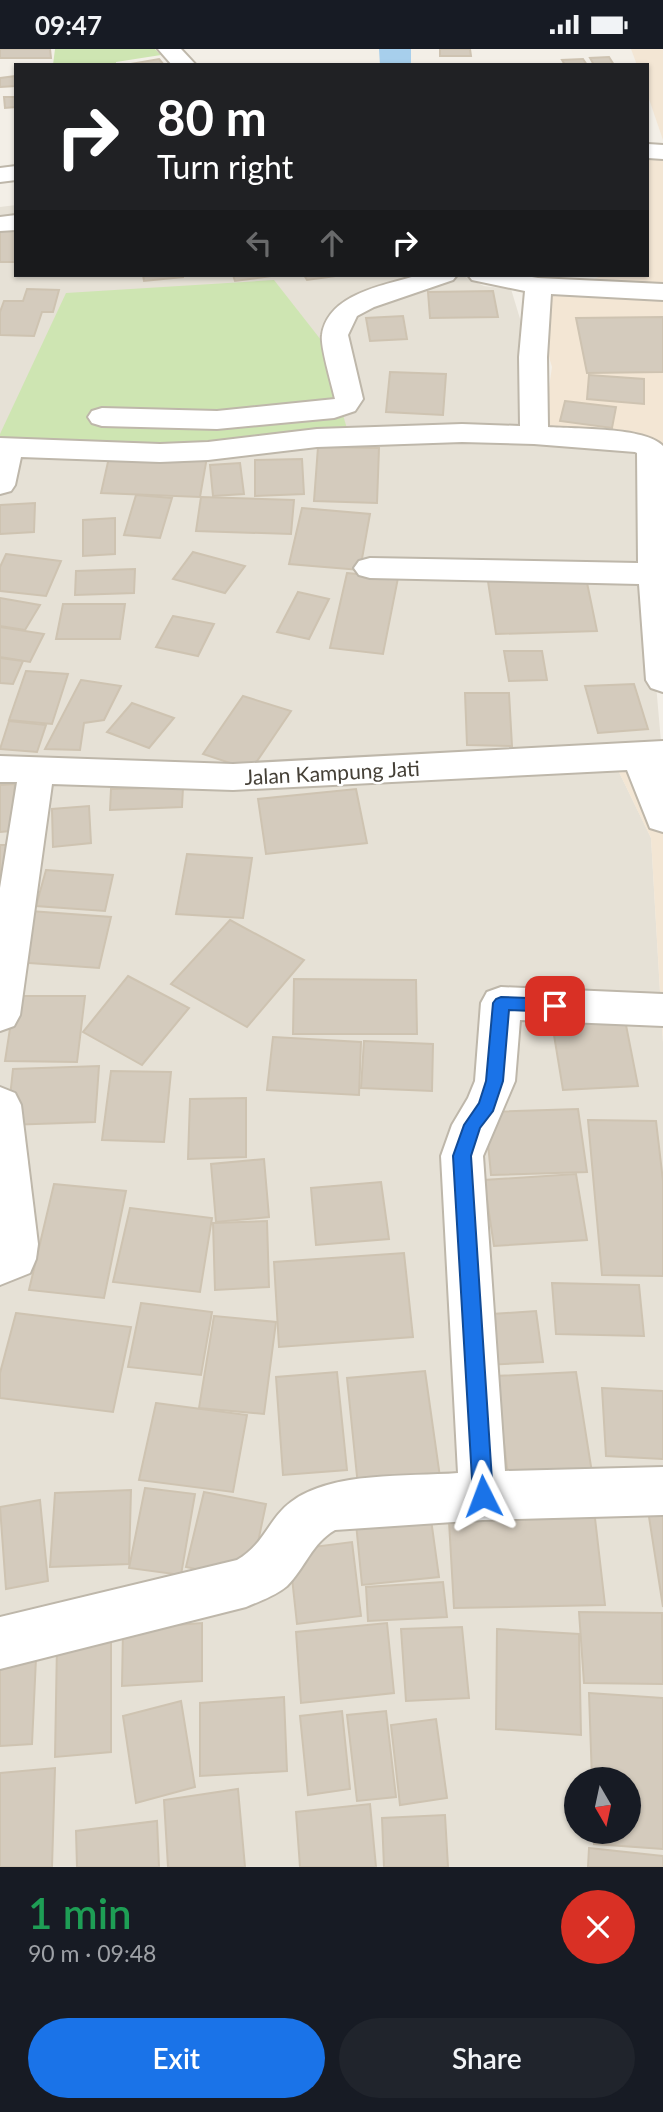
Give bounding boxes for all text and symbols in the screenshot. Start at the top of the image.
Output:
text: 09:47 [35,9,102,41]
text: 80 m [157,88,267,146]
icon: right [42,91,133,182]
text: Turn right [157,147,293,186]
icon: left [240,224,278,262]
icon: ahead [313,224,351,262]
icon: right [386,224,424,262]
street label: Jalan Kampung Jati [244,755,420,789]
pin [525,976,585,1036]
icon: arrive [536,987,574,1025]
position arrow [446,1459,520,1533]
north arrow [564,1767,640,1845]
map controls [564,1767,641,1844]
text: 1 min [28,1888,132,1938]
button: close [561,1890,635,1964]
text: 90 m · 09:48 [28,1939,156,1967]
button: Exit [28,2018,325,2098]
button: Share [339,2018,635,2098]

